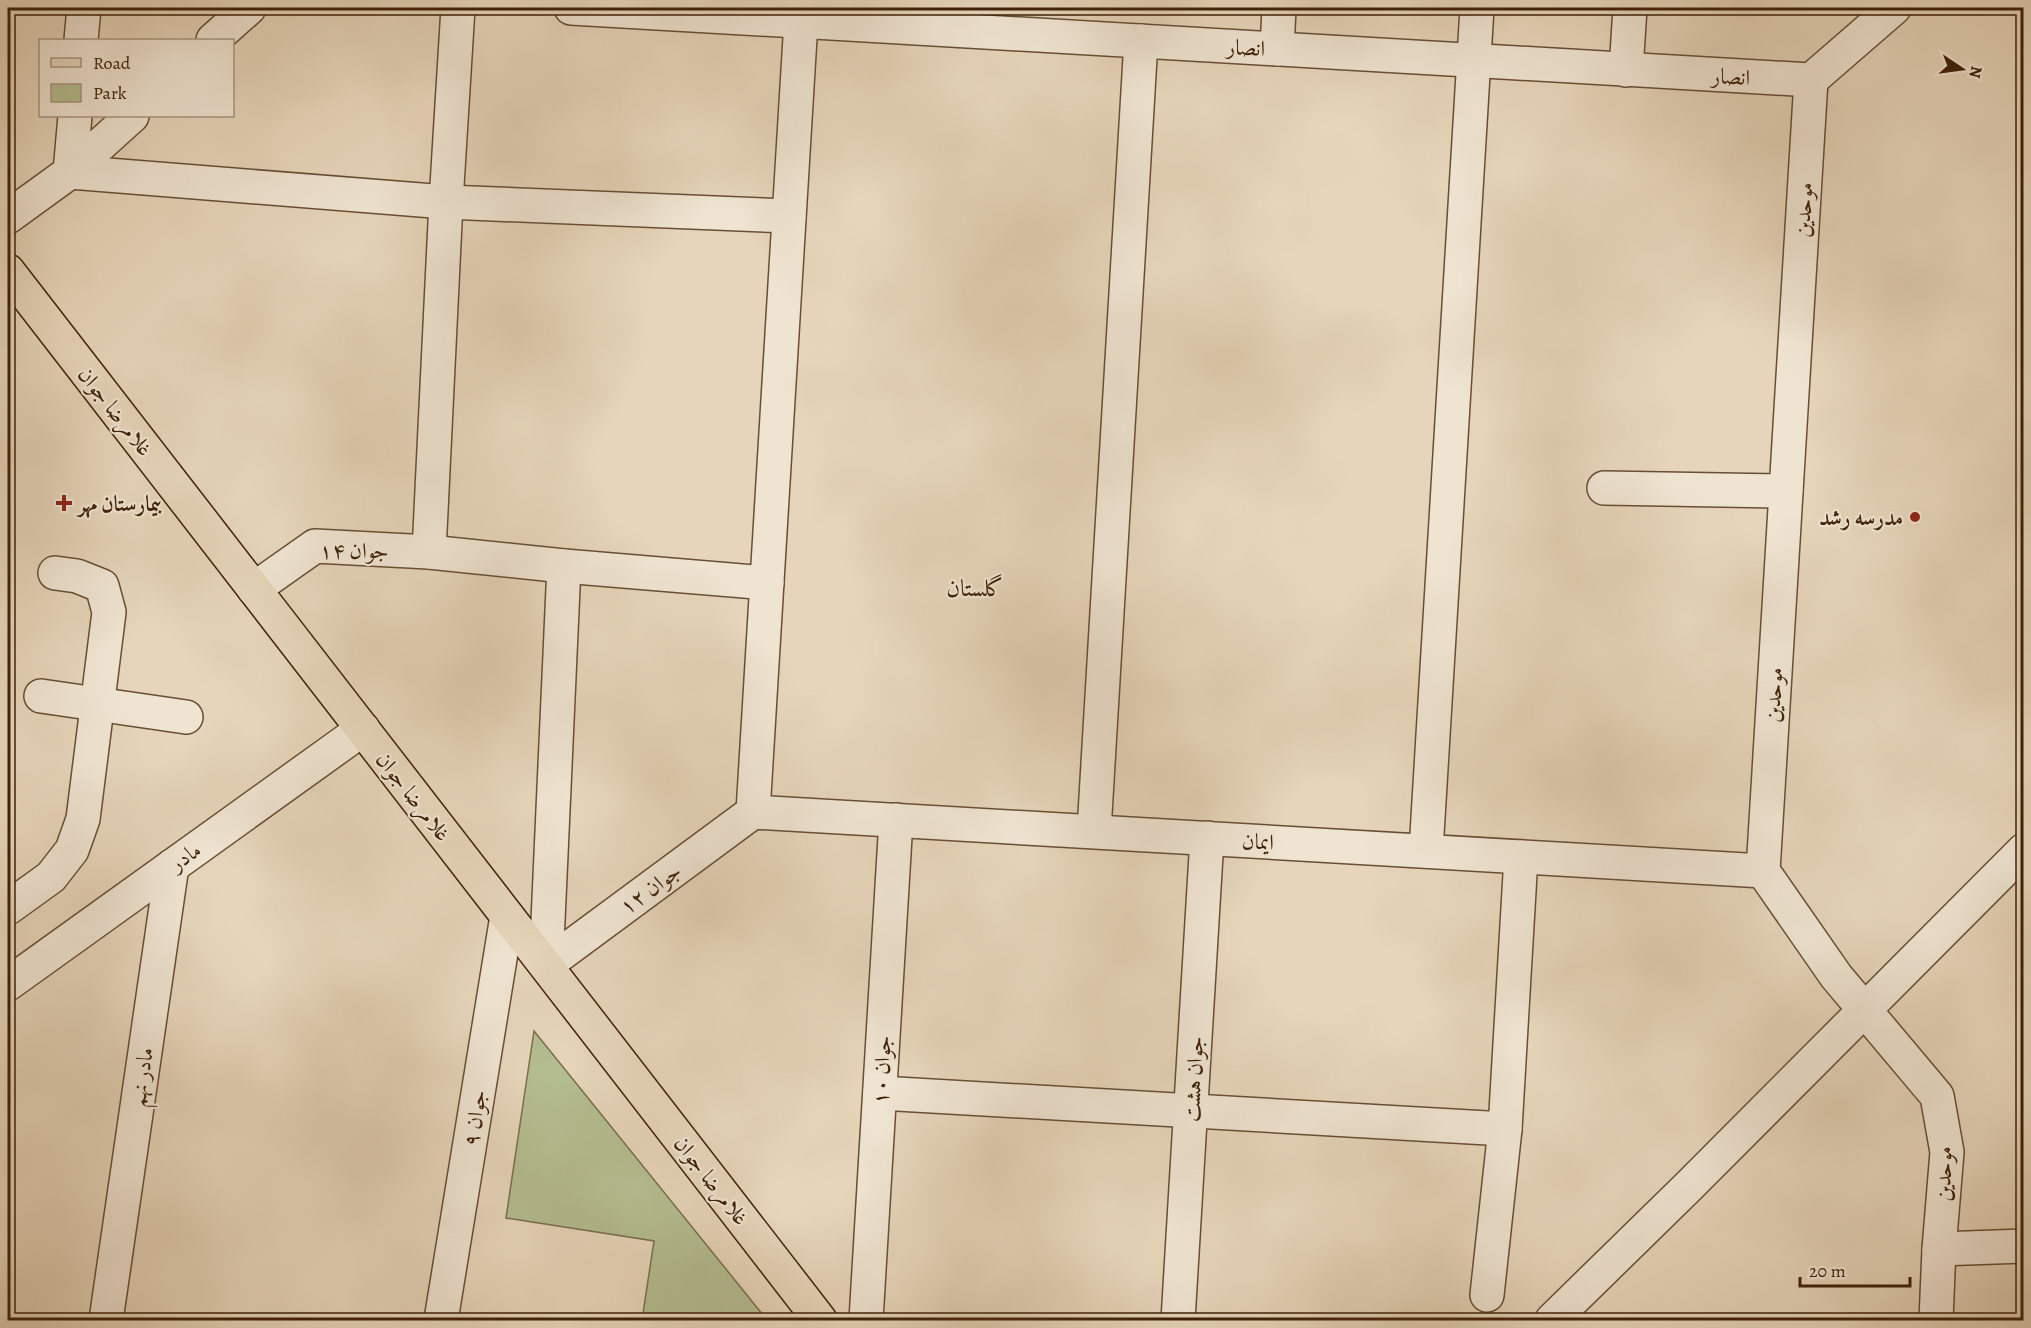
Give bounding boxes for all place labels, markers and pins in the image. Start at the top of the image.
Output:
place label: بیمارستان مهر [76,489,162,519]
marker: بیمارستان مهر [55,494,73,512]
place label: مدرسه رشد [1819,503,1903,533]
marker: مدرسه رشد [1908,510,1922,524]

